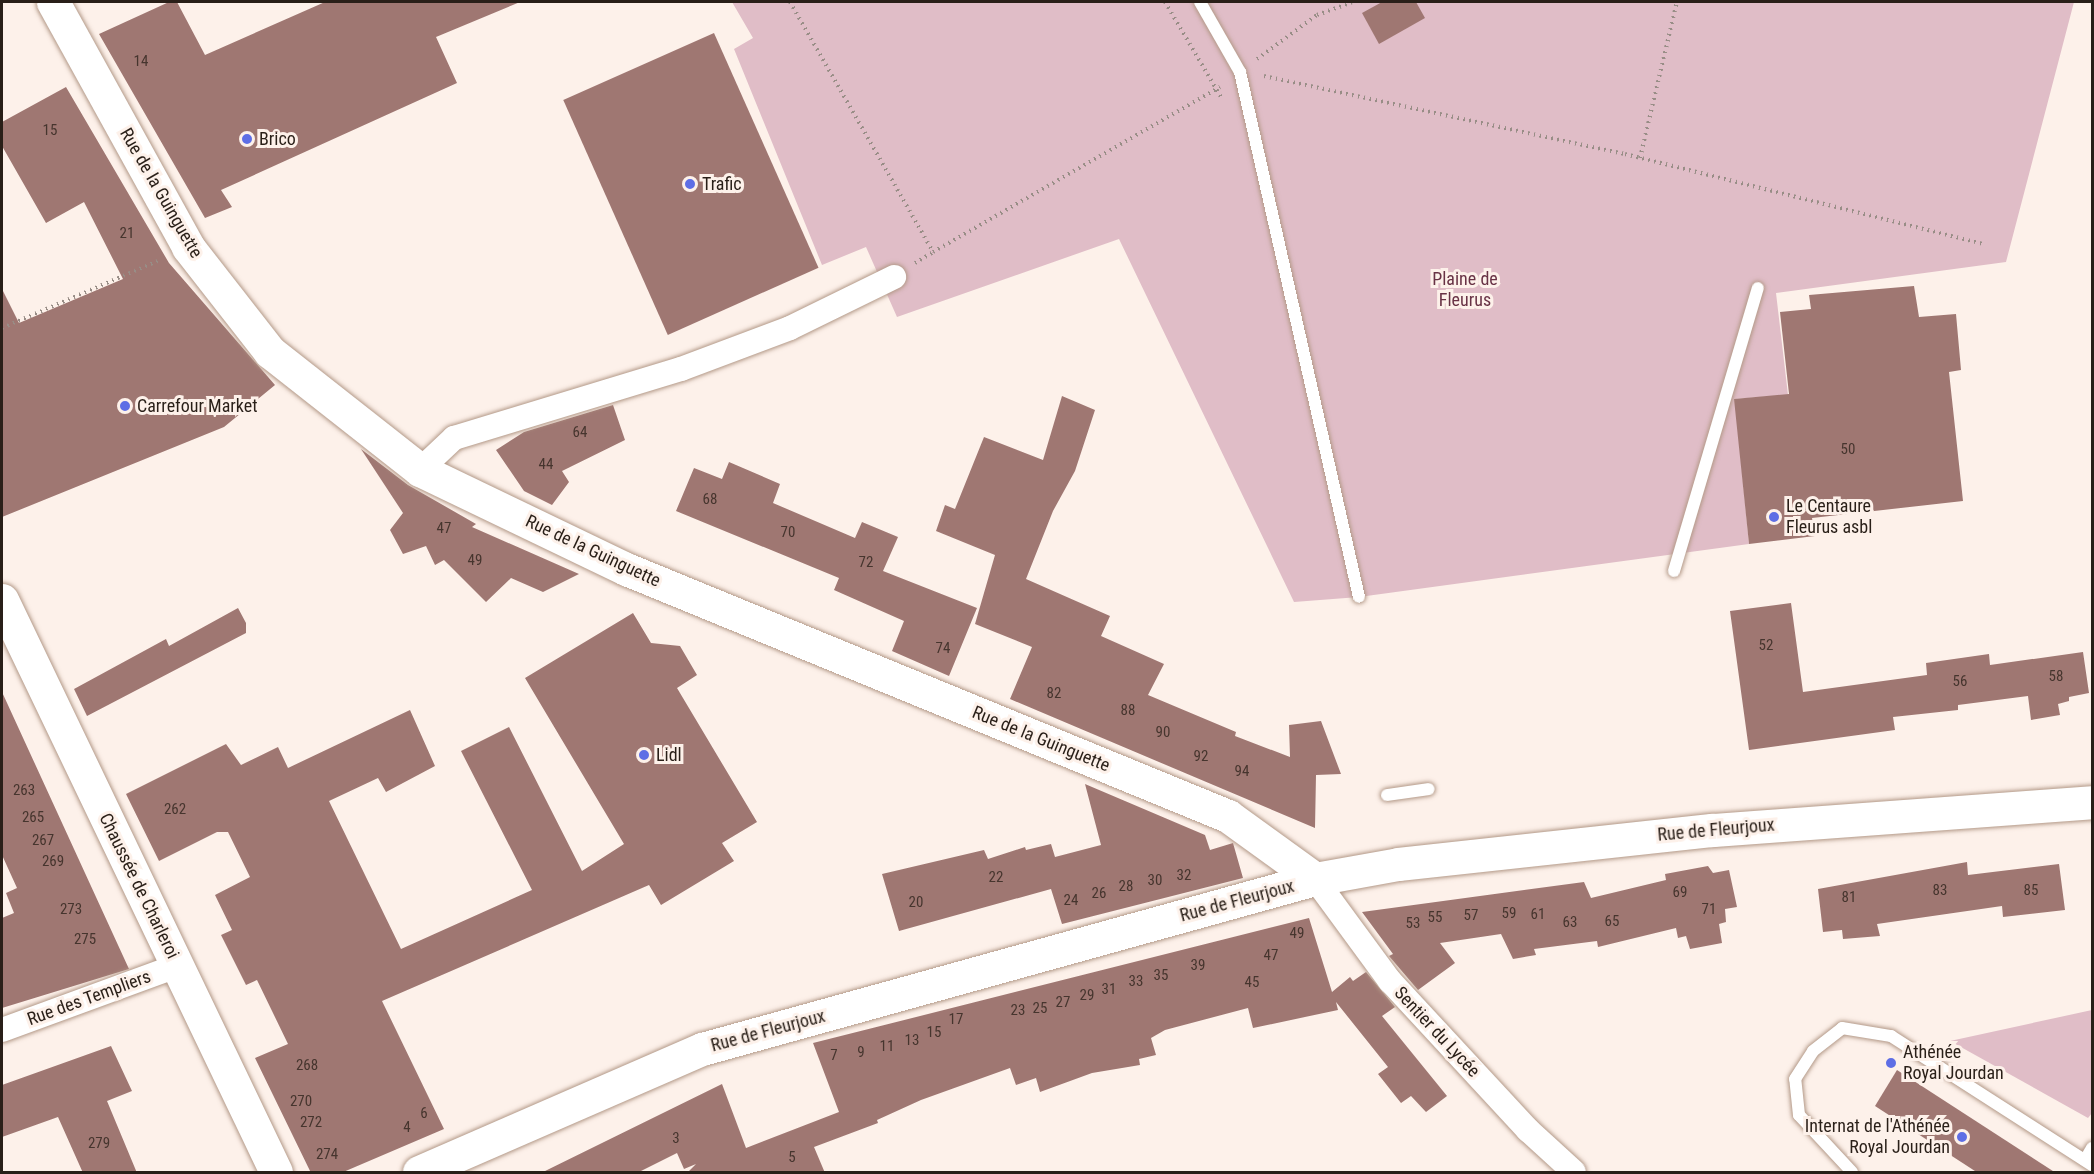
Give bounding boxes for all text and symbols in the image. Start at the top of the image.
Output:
house number: 14 [134,53,148,71]
house number: 15 [43,122,57,140]
street label: Rue de la Guinguette [115,124,207,262]
place label: Brico [259,128,296,150]
marker: Brico [240,132,254,146]
place label: Trafic [702,173,742,195]
marker: Trafic [683,177,697,191]
house number: 21 [120,225,134,243]
park label: Plaine de Fleurus [1432,269,1498,312]
place label: Carrefour Market [137,395,258,417]
marker: Carrefour Market [118,399,132,413]
house number: 64 [573,424,587,442]
house number: 50 [1841,441,1855,459]
house number: 44 [539,456,553,474]
house number: 68 [703,491,717,509]
place label: Le Centaure Fleurus asbl [1786,496,1872,538]
street label: Rue de la Guinguette [522,510,664,592]
marker: Le Centaure Fleurus asbl [1767,510,1781,524]
house number: 47 [437,520,451,538]
house number: 70 [781,524,795,542]
house number: 49 [468,552,482,570]
house number: 72 [859,554,873,572]
house number: 52 [1759,637,1773,655]
house number: 74 [936,640,950,658]
house number: 58 [2049,668,2063,686]
house number: 56 [1953,673,1967,691]
house number: 82 [1047,685,1061,703]
street label: Rue de la Guinguette [969,702,1113,776]
house number: 88 [1121,702,1135,720]
house number: 90 [1156,724,1170,742]
place label: Lidl [656,744,682,766]
marker: Lidl [637,748,651,762]
house number: 92 [1194,748,1208,766]
house number: 94 [1235,763,1249,781]
house number: 263 [13,782,35,800]
house number: 262 [164,801,186,819]
house number: 265 [22,809,44,827]
street label: Chaussée de Charleroi [94,810,184,962]
street label: Rue de Fleurjoux [1657,814,1775,846]
house number: 267 [32,832,54,850]
house number: 269 [42,853,64,871]
house number: 32 [1177,867,1191,885]
house number: 22 [989,869,1003,887]
house number: 30 [1148,872,1162,890]
street label: Rue de Fleurjoux [1178,875,1296,927]
house number: 28 [1119,878,1133,896]
house number: 83 [1933,882,1947,900]
house number: 85 [2024,882,2038,900]
house number: 69 [1673,884,1687,902]
house number: 26 [1092,885,1106,903]
house number: 81 [1842,889,1856,907]
house number: 24 [1064,892,1078,910]
house number: 20 [909,894,923,912]
house number: 273 [60,901,82,919]
house number: 71 [1702,901,1716,919]
house number: 59 [1502,905,1516,923]
house number: 61 [1531,906,1545,924]
house number: 57 [1464,907,1478,925]
house number: 55 [1428,909,1442,927]
house number: 65 [1605,913,1619,931]
house number: 63 [1563,914,1577,932]
house number: 53 [1406,915,1420,933]
house number: 49 [1290,925,1304,943]
house number: 275 [74,931,96,949]
house number: 47 [1264,947,1278,965]
house number: 39 [1191,957,1205,975]
street label: Rue des Templiers [24,966,154,1030]
house number: 35 [1154,967,1168,985]
house number: 33 [1129,973,1143,991]
house number: 45 [1245,974,1259,992]
house number: 31 [1102,981,1116,999]
street label: Sentier du Lycée [1390,982,1484,1082]
house number: 29 [1080,987,1094,1005]
house number: 27 [1056,994,1070,1012]
house number: 25 [1033,1000,1047,1018]
house number: 23 [1011,1002,1025,1020]
street label: Rue de Fleurjoux [709,1005,827,1057]
house number: 17 [949,1011,963,1029]
house number: 15 [927,1024,941,1042]
house number: 13 [905,1032,919,1050]
house number: 11 [880,1038,894,1056]
place label: Athénée Royal Jourdan [1903,1042,2004,1084]
house number: 9 [857,1044,865,1062]
house number: 7 [830,1047,838,1065]
marker: Athénée Royal Jourdan [1884,1056,1898,1070]
house number: 268 [296,1057,318,1075]
house number: 270 [290,1093,312,1111]
house number: 6 [420,1105,428,1123]
house number: 272 [300,1114,322,1132]
place label: Internat de l'Athénée Royal Jourdan [1805,1116,1950,1158]
house number: 4 [403,1119,411,1137]
house number: 3 [672,1130,680,1148]
marker: Internat de l'Athénée Royal Jourdan [1955,1130,1969,1144]
house number: 279 [88,1135,110,1153]
house number: 274 [316,1146,338,1164]
house number: 5 [788,1149,796,1167]

